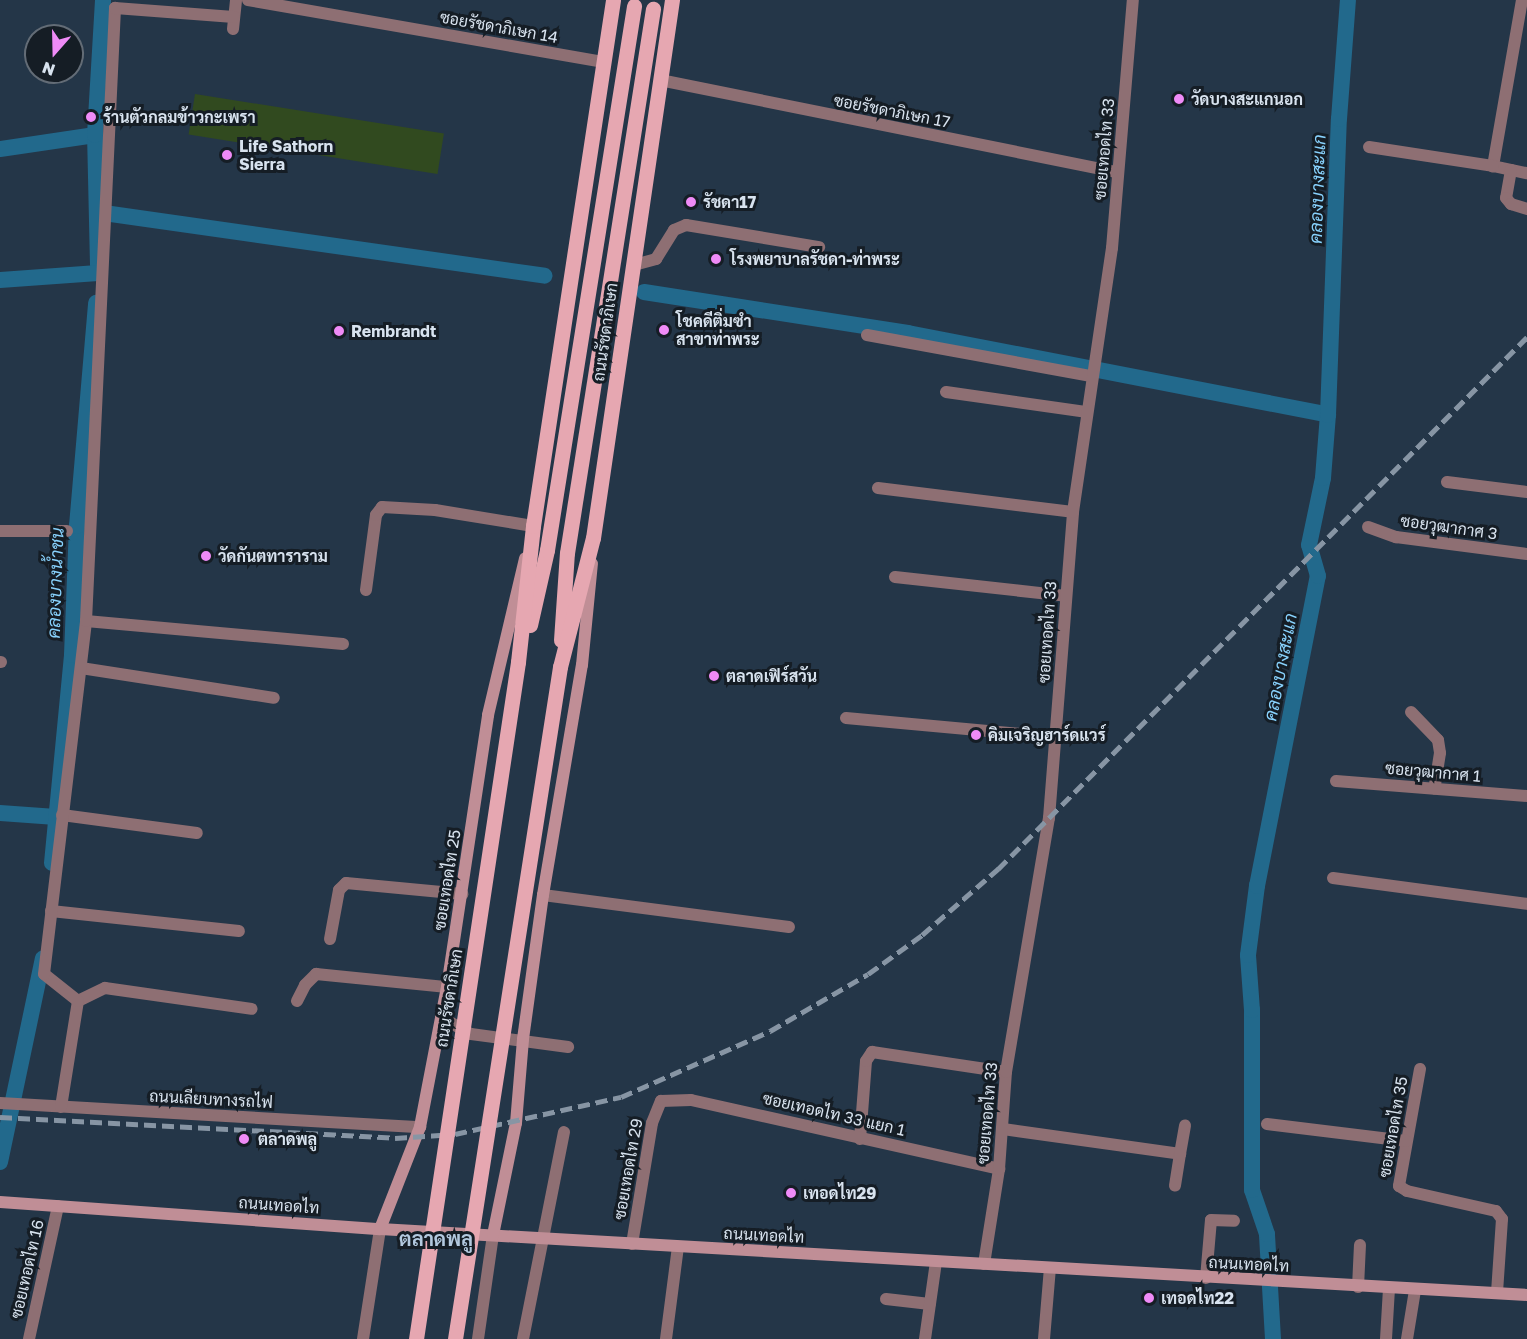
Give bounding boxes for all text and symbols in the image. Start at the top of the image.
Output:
street label: ซอยรัชดาภิเษก 14 [439,7,559,47]
north arrow [24,24,84,84]
text: N [39,58,58,81]
place label: วัดบางสะแกนอก [1191,89,1303,109]
street label: ซอยรัชดาภิเษก 17 [832,90,952,132]
marker: วัดบางสะแกนอก [1172,92,1186,106]
street label: ซอยเทอดไท 33 [1090,97,1118,201]
place label: ร้านตัวกลมข้าวกะเพรา [103,107,256,127]
marker: ร้านตัวกลมข้าวกะเพรา [84,110,98,124]
water label: คลองบางสะแก [1304,134,1330,244]
place label: Life Sathorn Sierra [239,136,333,174]
marker: Life Sathorn Sierra [220,148,234,162]
place label: รัชดา17 [703,192,756,212]
marker: รัชดา17 [684,195,698,209]
place label: โรงพยาบาลรัชดา-ท่าพระ [730,249,900,269]
marker: โรงพยาบาลรัชดา-ท่าพระ [707,250,725,268]
street label: ถนนรัชดาภิเษก [589,282,621,382]
place label: โชคดีติ่มซำ สาขาท่าพระ [676,311,760,349]
place label: Rembrandt [351,321,436,341]
marker: โชคดีติ่มซำ สาขาท่าพระ [657,323,671,337]
marker: Rembrandt [332,324,346,338]
street label: ซอยวุฒากาศ 3 [1399,511,1499,543]
water label: คลองบางน้ำชน [42,527,68,639]
place label: วัดกันตทาราราม [218,546,328,566]
marker: วัดกันตทาราราม [199,549,213,563]
street label: ซอยเทอดไท 33 [1034,580,1060,684]
water label: คลองบางสะแก [1259,611,1301,723]
place label: ตลาดเฟิร์สวัน [726,666,817,686]
marker: ตลาดเฟิร์สวัน [707,669,721,683]
place label: คิมเจริญฮาร์ดแวร์ [988,725,1106,745]
marker: คิมเจริญฮาร์ดแวร์ [969,728,983,742]
street label: ซอยวุฒากาศ 1 [1384,758,1482,786]
street label: ซอยเทอดไท 25 [430,828,464,932]
street label: ถนนรัชดาภิเษก [432,948,466,1048]
street label: ซอยเทอดไท 33 [973,1061,1001,1165]
street label: ซอยเทอดไท 35 [1375,1075,1411,1179]
street label: ถนนเลียบทางรถไฟ [149,1086,273,1112]
street label: ซอยเทอดไท 33 แยก 1 [761,1088,907,1140]
street label: ซอยเทอดไท 29 [610,1117,646,1221]
place label: ตลาดพลู [258,1129,317,1149]
marker: ตลาดพลู [235,1130,253,1148]
place label: เทอดไท29 [803,1183,876,1203]
marker: เทอดไท29 [784,1186,798,1200]
street label: ถนนเทอดไท [238,1193,320,1217]
street label: ซอยเทอดไท 16 [6,1218,48,1320]
street label: ถนนเทอดไท [723,1223,805,1247]
district label: ตลาดพลู [399,1226,473,1250]
street label: ถนนเทอดไท [1208,1252,1290,1276]
place label: เทอดไท22 [1161,1288,1234,1308]
marker: เทอดไท22 [1142,1291,1156,1305]

